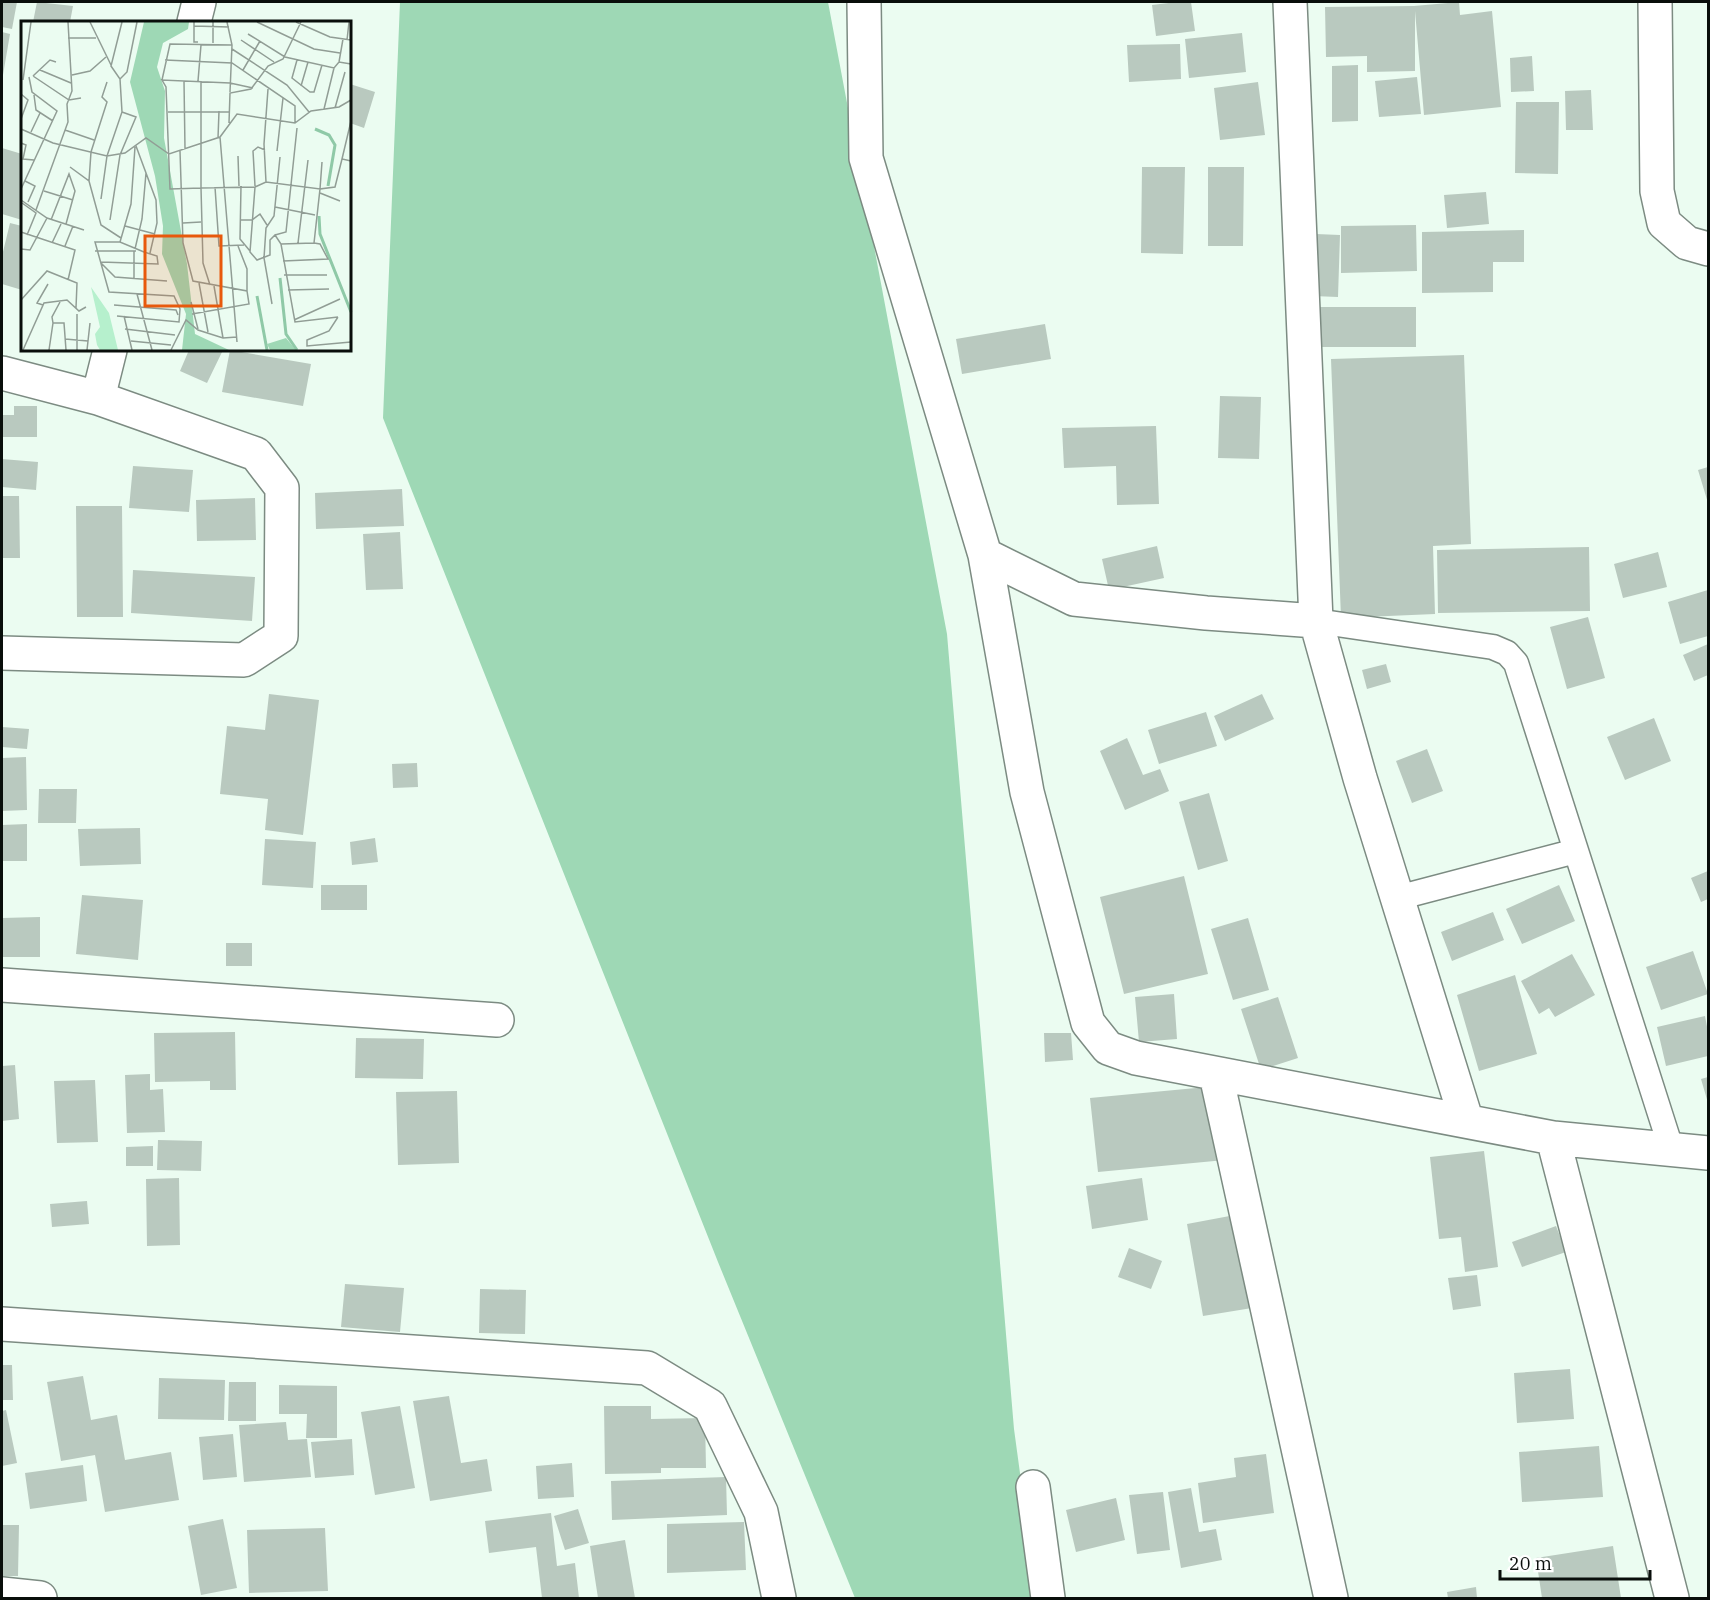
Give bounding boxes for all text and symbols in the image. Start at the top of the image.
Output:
inset map [21,21,351,351]
scale bar [1500,1543,1650,1581]
text: 20 m [1509,1552,1552,1575]

